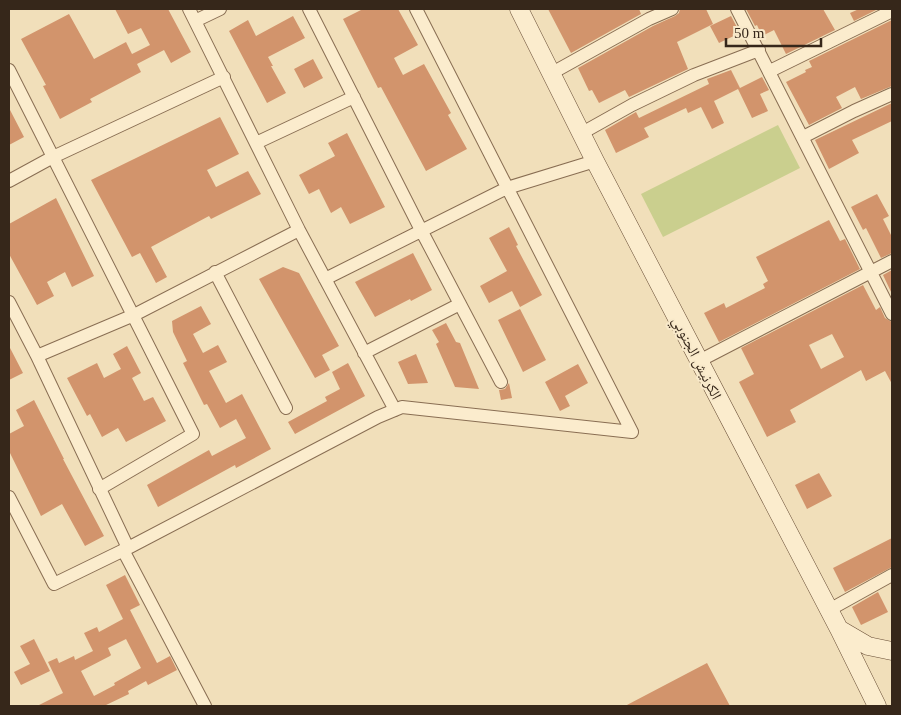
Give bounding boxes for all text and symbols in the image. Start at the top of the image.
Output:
scale bar [726,15,821,47]
text: 50 m [734,25,765,41]
street label: الكرنيش الجنوبي [666,314,725,404]

